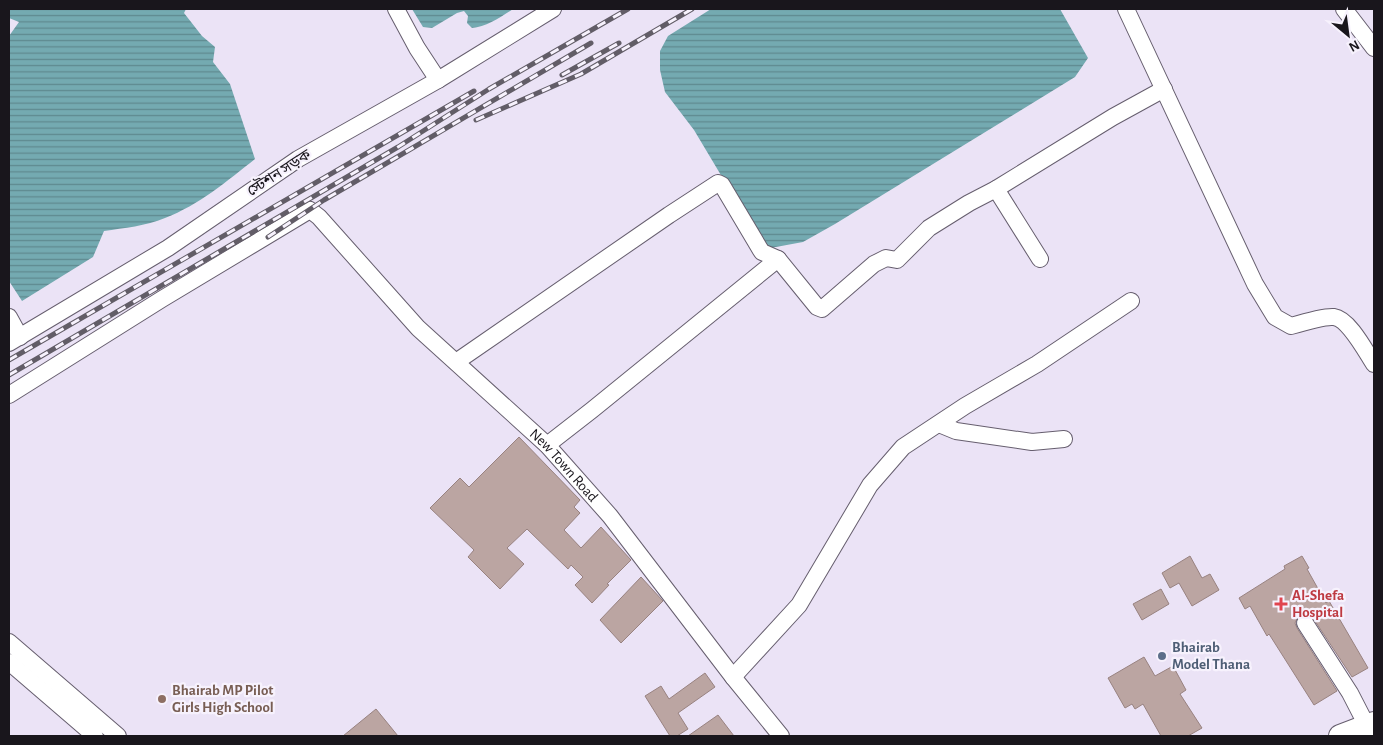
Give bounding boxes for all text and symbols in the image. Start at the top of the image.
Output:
north arrow [1323,10,1373,60]
text: N [1346,37,1361,54]
street label: স্টেশন সড়ক [244,146,314,199]
street label: New Town Road [527,426,601,505]
place label: Al-Shefa Hospital [1292,588,1344,620]
marker: Al-Shefa Hospital [1274,597,1288,611]
place label: Bhairab Model Thana [1172,640,1250,672]
marker: Bhairab Model Thana [1156,650,1168,662]
place label: Bhairab MP Pilot Girls High School [172,683,274,715]
marker: Bhairab MP Pilot Girls High School [156,693,168,705]

